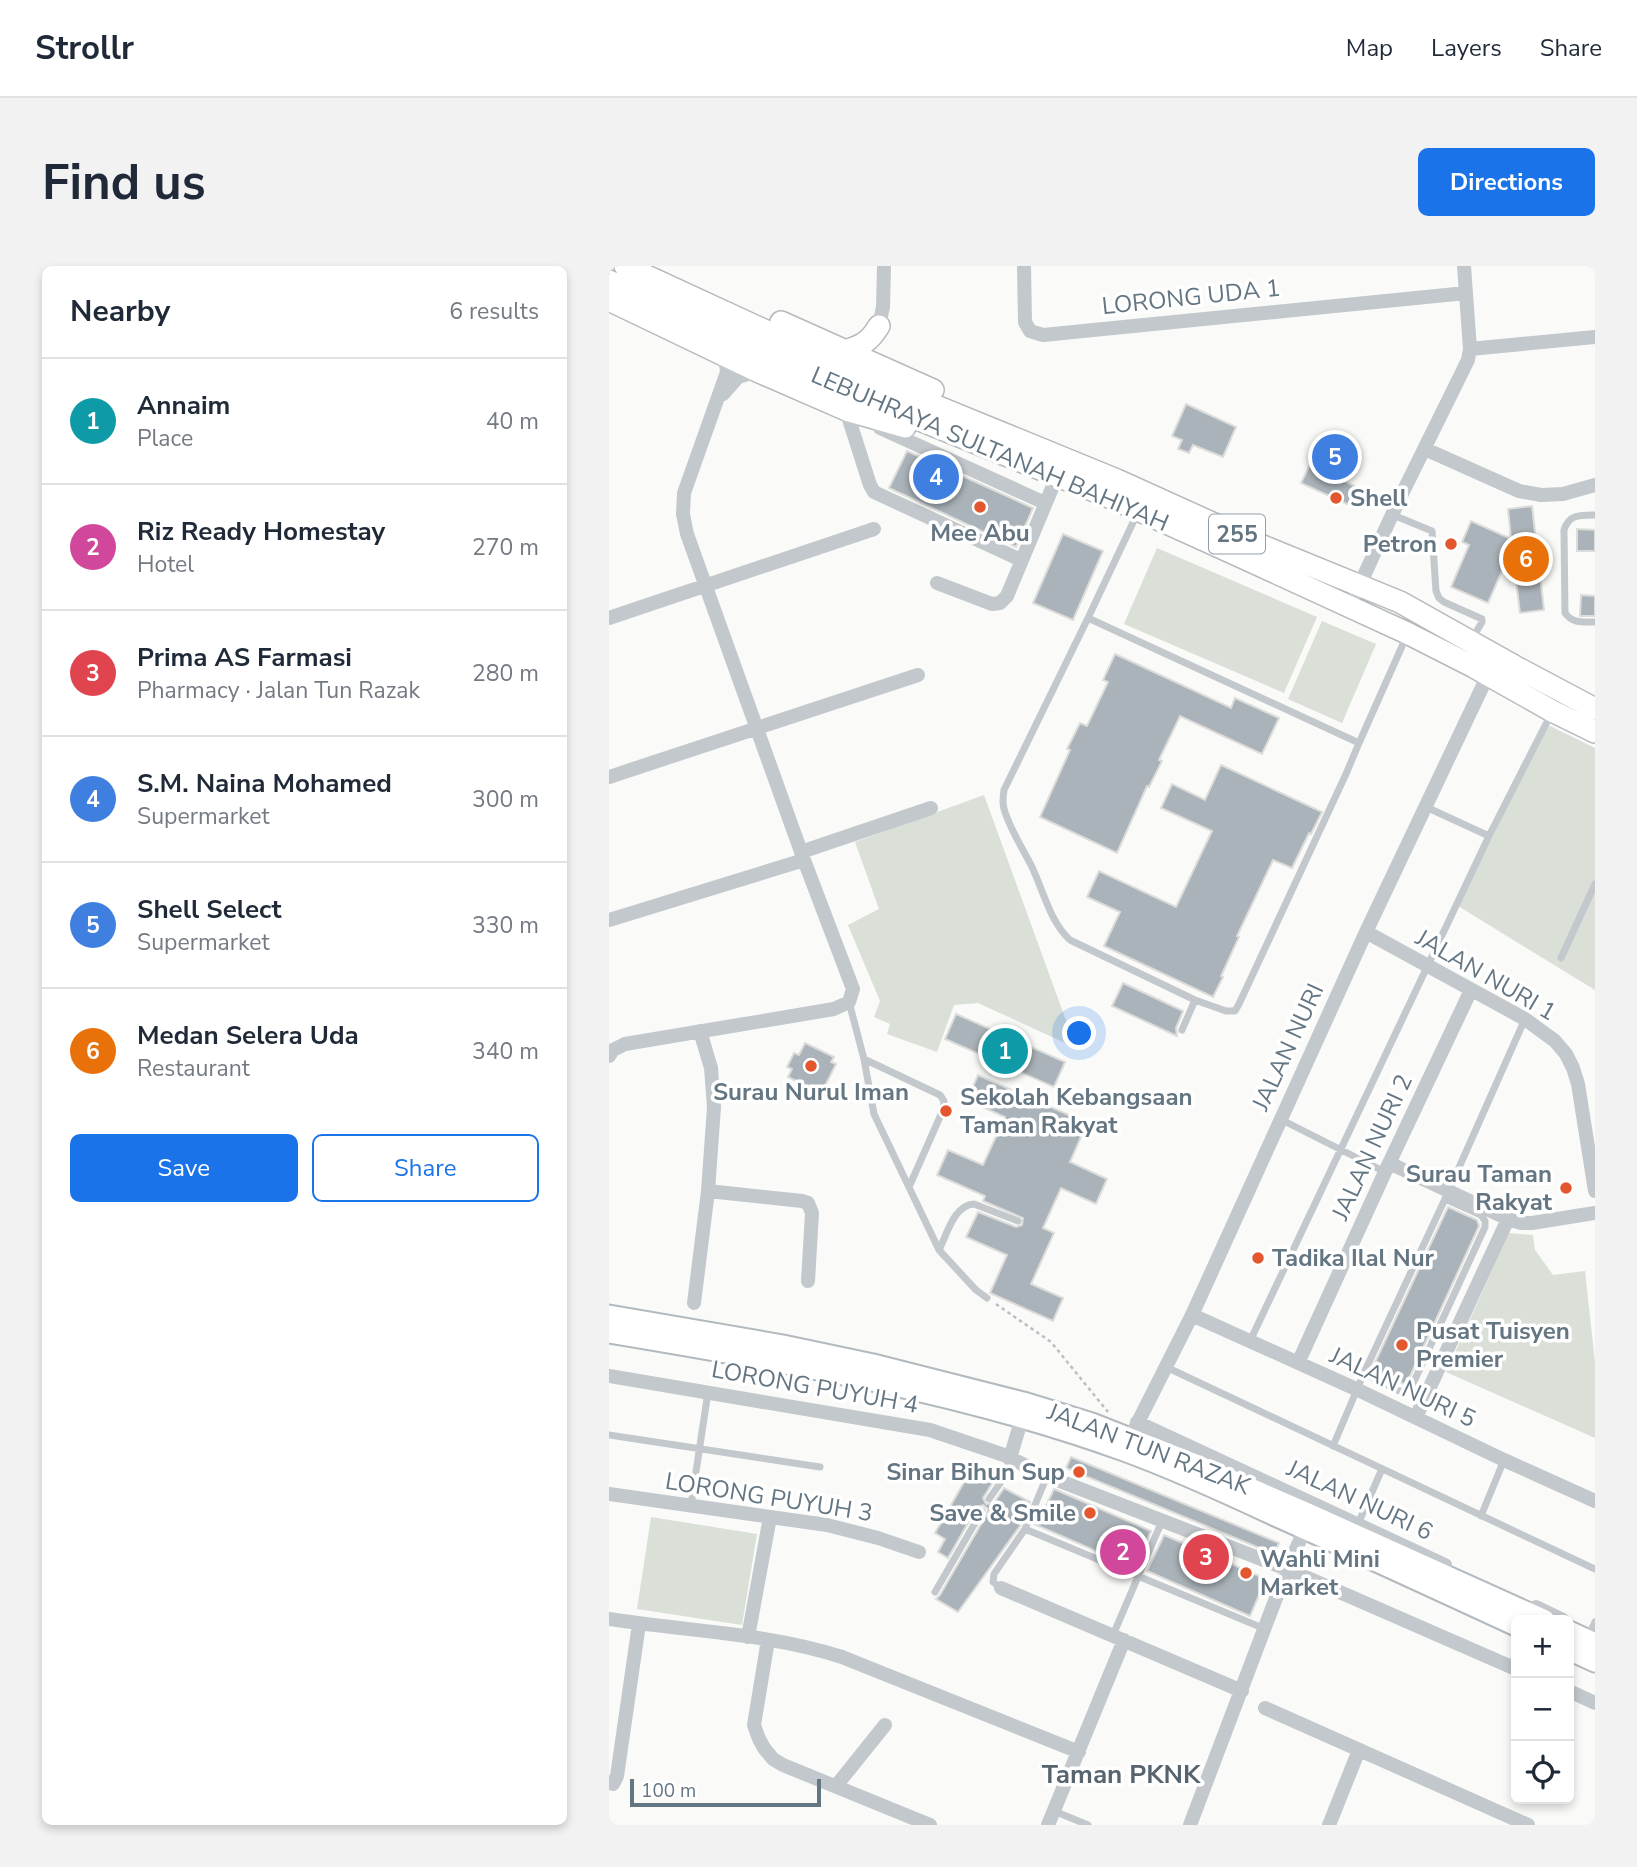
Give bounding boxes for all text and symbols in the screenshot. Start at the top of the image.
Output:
text: Strollr [35,26,134,71]
text: Map [1346,32,1393,64]
text: Layers [1431,32,1502,64]
text: Share [1540,32,1602,64]
button: Directions [1418,148,1595,216]
text: Find us [42,149,206,216]
street label: LORONG UDA 1 [1100,272,1282,322]
text: Nearby [70,291,170,332]
text: 6 results [449,296,539,327]
street label: LEBUHRAYA SULTANAH BAHIYAH [806,359,1174,539]
text: Annaim [137,388,230,423]
text: 1 [86,406,100,437]
text: 40 m [486,406,539,437]
text: Place [137,423,193,454]
pin: 5 [1312,431,1358,483]
pin: 4 [913,451,959,503]
place label: Shell [1350,482,1408,514]
marker: Shell [1328,490,1344,506]
marker: Mee Abu [972,499,988,515]
text: Riz Ready Homestay [137,514,385,549]
road number: 255 [1209,514,1265,554]
place label: Mee Abu [930,517,1030,549]
place label: Petron [1363,528,1437,560]
text: 2 [86,532,100,563]
text: 270 m [472,532,539,563]
pin: 6 [1503,533,1549,585]
marker: Petron [1443,536,1459,552]
text: Hotel [137,549,194,580]
text: Prima AS Farmasi [137,640,352,675]
text: 3 [86,658,100,689]
text: 280 m [472,658,539,689]
text: Pharmacy · Jalan Tun Razak [137,675,420,706]
text: S.M. Naina Mohamed [137,766,392,801]
text: 4 [86,784,100,815]
text: 300 m [472,784,539,815]
text: Supermarket [137,801,270,832]
text: Shell Select [137,892,281,927]
text: 5 [86,910,100,941]
text: 330 m [472,910,539,941]
street label: JALAN NURI 1 [1409,921,1562,1028]
text: Supermarket [137,927,270,958]
street label: JALAN NURI [1244,978,1331,1117]
your location [1062,1016,1096,1050]
text: Medan Selera Uda [137,1018,359,1053]
pin: 1 [982,1025,1028,1077]
text: 6 [86,1036,100,1067]
text: 340 m [472,1036,539,1067]
text: Restaurant [137,1053,250,1084]
marker: Surau Nurul Iman [803,1058,819,1074]
street label: JALAN NURI 2 [1324,1069,1420,1226]
place label: Surau Nurul Iman [713,1076,909,1108]
place label: Sekolah Kebangsaan Taman Rakyat [960,1081,1193,1141]
marker: Sekolah Kebangsaan Taman Rakyat [938,1103,954,1119]
button: Save [70,1134,298,1202]
button: Share [312,1134,539,1202]
place label: Surau Taman Rakyat [1406,1158,1553,1218]
marker: Surau Taman Rakyat [1558,1180,1574,1196]
place label: Tadika Ilal Nur [1272,1242,1435,1274]
marker: Tadika Ilal Nur [1250,1250,1266,1266]
place label: Pusat Tuisyen Premier [1416,1315,1570,1375]
marker: Pusat Tuisyen Premier [1394,1337,1410,1353]
street label: JALAN NURI 5 [1324,1339,1481,1435]
street label: LORONG PUYUH 4 [709,1353,921,1421]
street label: JALAN TUN RAZAK [1042,1395,1256,1503]
street label: JALAN NURI 6 [1281,1452,1438,1548]
place label: Sinar Bihun Sup [886,1456,1065,1488]
marker: Sinar Bihun Sup [1071,1464,1087,1480]
street label: LORONG PUYUH 3 [663,1465,875,1529]
place label: Save & Smile [929,1497,1076,1529]
marker: Save & Smile [1082,1505,1098,1521]
pin: 2 [1100,1526,1146,1578]
pin: 3 [1183,1531,1229,1583]
place label: Wahli Mini Market [1260,1543,1380,1603]
marker: Wahli Mini Market [1238,1565,1254,1581]
map controls [1511,1615,1574,1804]
button: + [1511,1615,1574,1678]
button: − [1511,1678,1574,1741]
button: locate [1511,1741,1574,1804]
district label: Taman PKNK [1042,1757,1201,1792]
scale bar [630,1776,821,1808]
text: 100 m [641,1778,696,1804]

